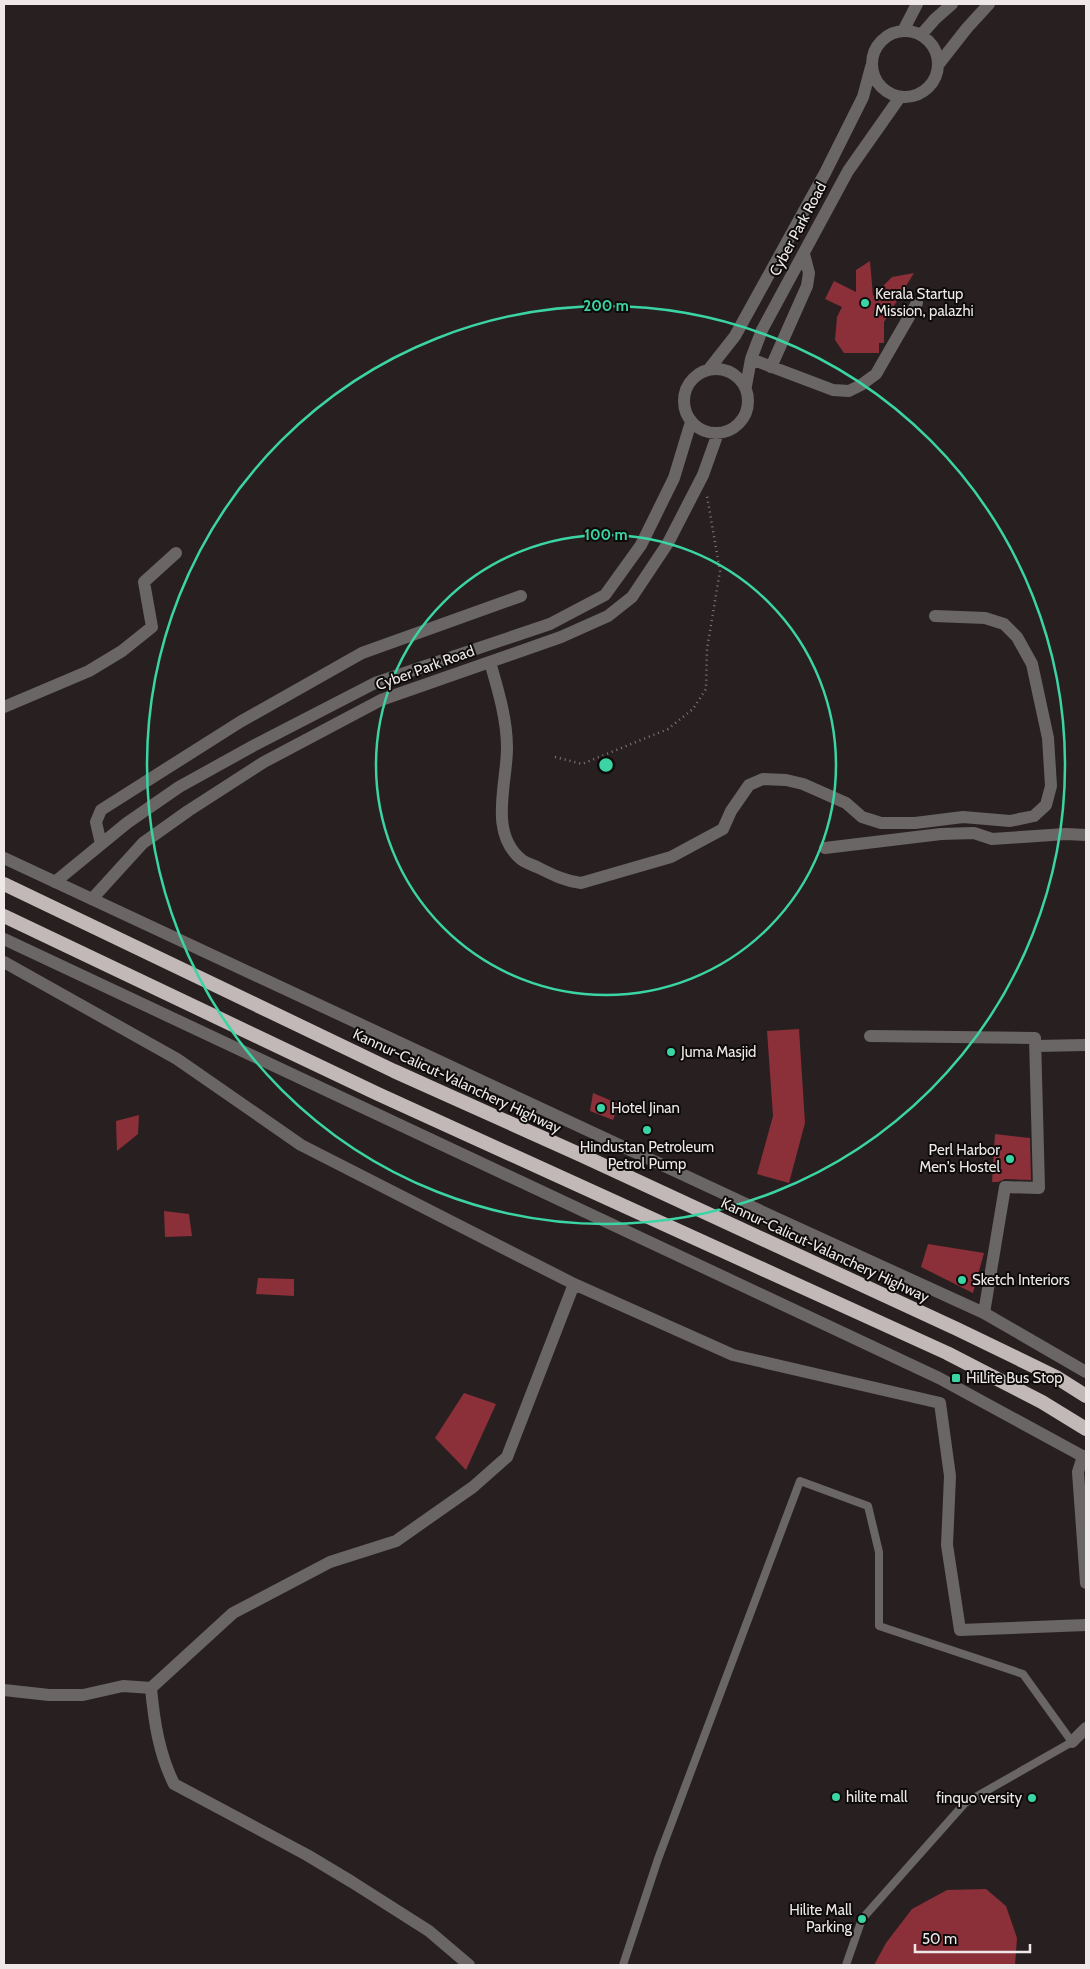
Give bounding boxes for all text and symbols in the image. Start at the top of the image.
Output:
street label: Cyber Park Road [766,179,830,279]
place label: Kerala Startup Mission, palazhi [875,285,974,320]
text: 200 m [583,297,629,315]
marker: Kerala Startup Mission, palazhi [859,297,871,309]
text: 100 m [584,526,628,544]
street label: Cyber Park Road [373,642,477,694]
centre of rings [597,756,615,774]
street label: Kannur-Calicut-Valanchery Highway [350,1025,564,1137]
place label: Juma Masjid [680,1043,756,1061]
marker: Juma Masjid [665,1046,677,1058]
place label: Hotel Jinan [611,1099,680,1117]
marker: Hotel Jinan [595,1102,607,1114]
marker: Hindustan Petroleum Petrol Pump [641,1124,653,1136]
place label: Hindustan Petroleum Petrol Pump [580,1138,714,1173]
place label: Perl Harbor Men's Hostel [919,1141,1000,1176]
marker: Perl Harbor Men's Hostel [1004,1153,1016,1165]
street label: Kannur-Calicut-Valanchery Highway [718,1194,932,1306]
place label: Sketch Interiors [972,1271,1070,1289]
marker: Sketch Interiors [956,1274,968,1286]
place label: HiLite Bus Stop [966,1369,1063,1387]
marker: HiLite Bus Stop [950,1372,962,1384]
place label: hilite mall [846,1788,908,1806]
place label: finquo versity [936,1789,1022,1807]
marker: hilite mall [830,1791,842,1803]
marker: finquo versity [1026,1792,1038,1804]
place label: Hilite Mall Parking [789,1901,853,1936]
marker: Hilite Mall Parking [856,1913,868,1925]
scale bar [915,1922,1030,1954]
text: 50 m [922,1930,957,1948]

